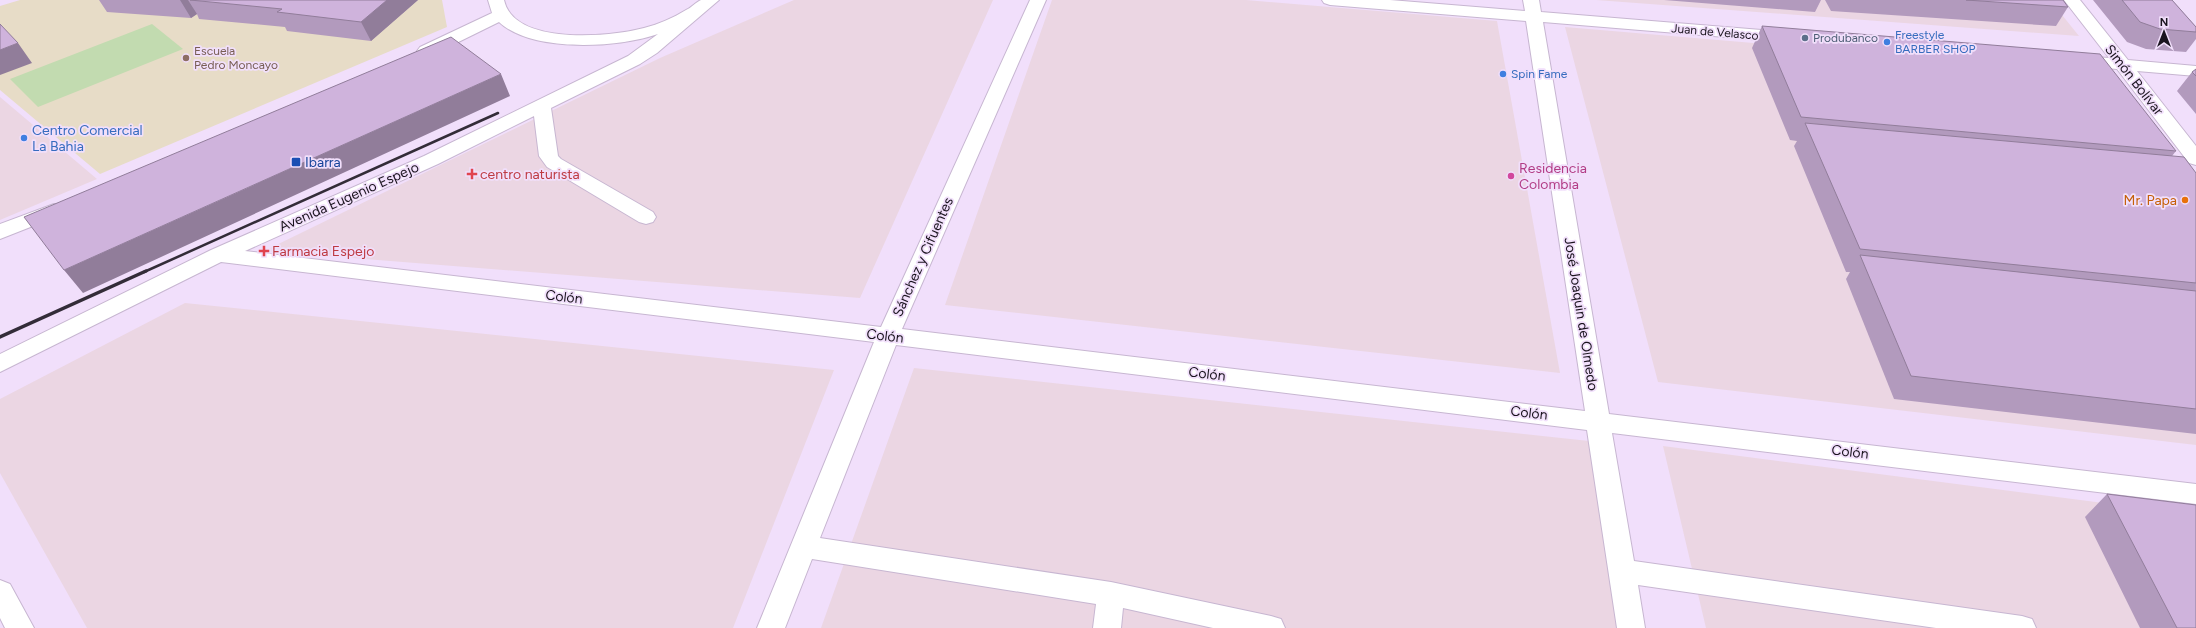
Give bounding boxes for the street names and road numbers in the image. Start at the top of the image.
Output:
street label: Juan de Velasco [1671,21,1759,43]
street label: Simón Bolívar [2101,41,2167,119]
street label: Avenida Eugenio Espejo [276,158,422,236]
street label: Sánchez y Cifuentes [889,195,957,319]
street label: José Joaquin de Olmedo [1560,236,1602,392]
street label: Colón [544,286,584,308]
street label: Colón [865,325,905,347]
street label: Colón [1187,363,1227,385]
street label: Colón [1509,402,1549,424]
street label: Colón [1830,441,1870,463]

